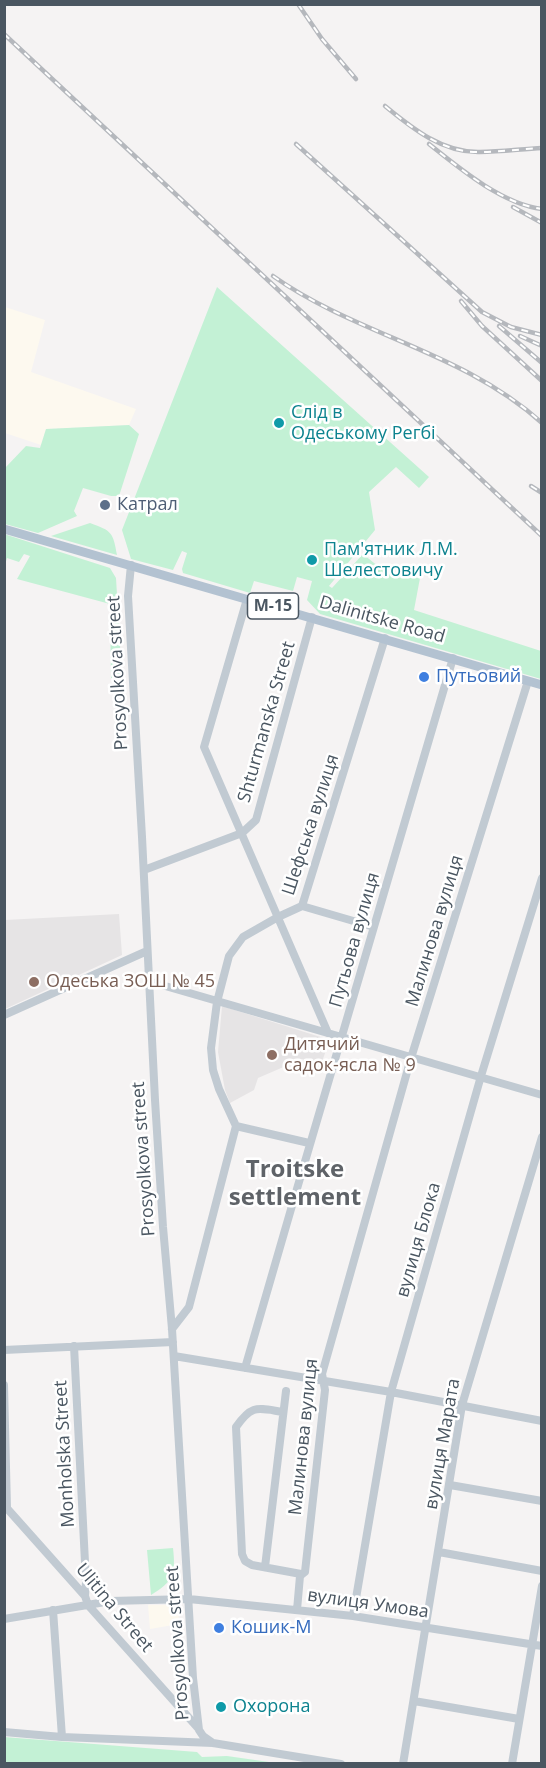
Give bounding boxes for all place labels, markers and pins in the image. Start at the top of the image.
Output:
place label: Слід в Одеському Регбі [291,402,436,444]
marker: Слід в Одеському Регбі [272,416,286,430]
place label: Катрал [117,494,178,516]
marker: Катрал [98,498,112,512]
place label: Пам'ятник Л.М. Шелестовичу [324,539,458,582]
marker: Пам'ятник Л.М. Шелестовичу [305,553,319,567]
place label: Путьовий [436,666,521,688]
marker: Путьовий [417,670,431,684]
place label: Одеська ЗОШ № 45 [46,971,215,993]
marker: Одеська ЗОШ № 45 [27,975,41,989]
place label: Дитячий садок-ясла № 9 [284,1034,416,1076]
marker: Дитячий садок-ясла № 9 [265,1048,279,1062]
place label: Кошик-М [231,1617,312,1639]
marker: Кошик-М [212,1621,226,1635]
place label: Охорона [233,1696,310,1718]
marker: Охорона [214,1700,228,1714]

